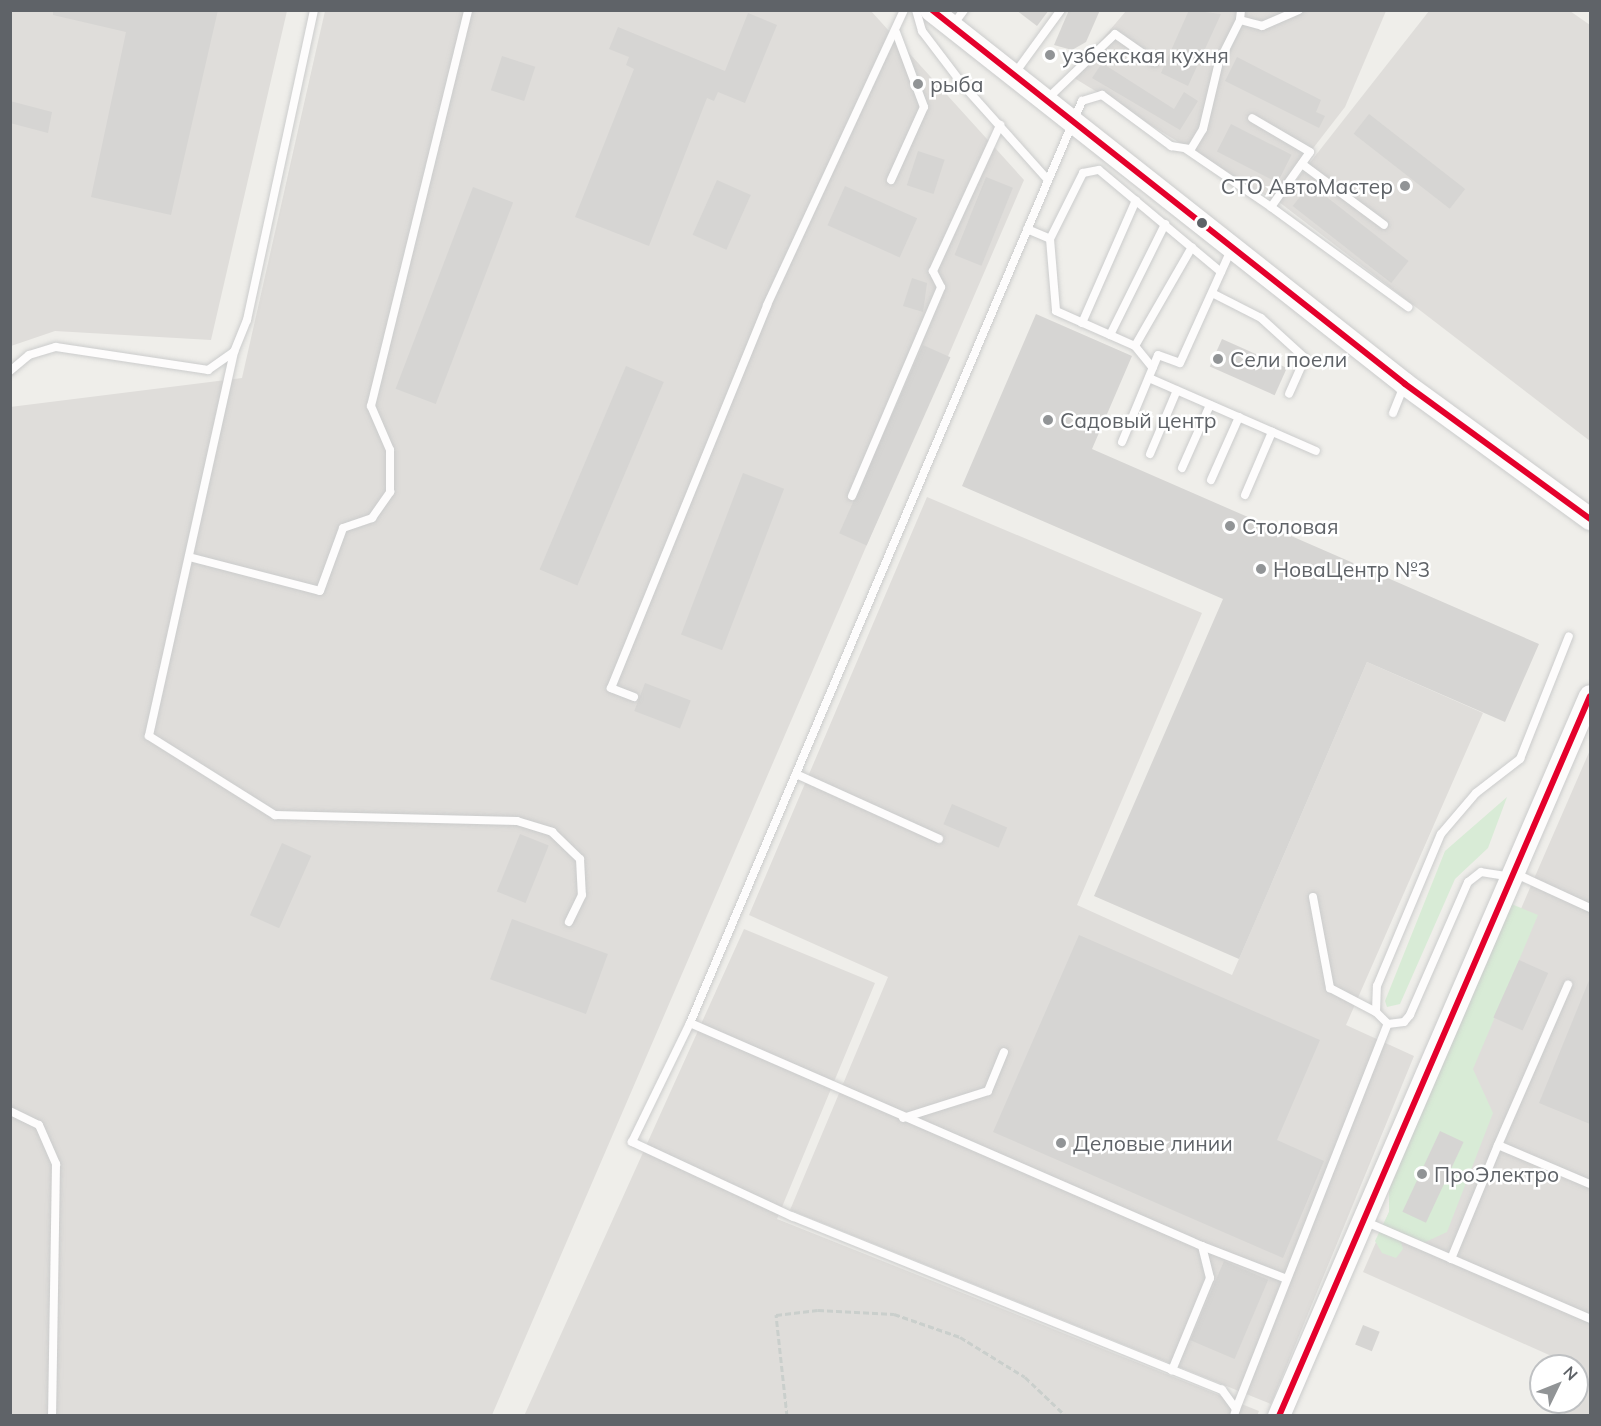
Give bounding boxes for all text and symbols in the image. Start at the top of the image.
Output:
place label: узбекская кухня [1062,42,1229,68]
marker: узбекская кухня [1043,48,1057,62]
place label: рыба [930,71,983,97]
marker: рыба [911,77,925,91]
place label: СТО АвтоМастер [1221,173,1393,199]
marker: СТО АвтоМастер [1398,179,1412,193]
unlabelled marker [1196,217,1208,229]
place label: Сели поели [1230,346,1347,372]
marker: Сели поели [1211,352,1225,366]
place label: Садовый центр [1060,407,1217,433]
marker: Садовый центр [1041,413,1055,427]
place label: Столовая [1242,513,1338,539]
marker: Столовая [1223,519,1237,533]
place label: НоваЦентр №3 [1273,556,1430,582]
marker: НоваЦентр №3 [1254,562,1268,576]
place label: Деловые линии [1073,1130,1233,1156]
marker: Деловые линии [1054,1136,1068,1150]
place label: ПроЭлектро [1434,1161,1559,1187]
marker: ПроЭлектро [1415,1167,1429,1181]
north arrow [1529,1354,1589,1414]
text: N [1559,1362,1582,1384]

